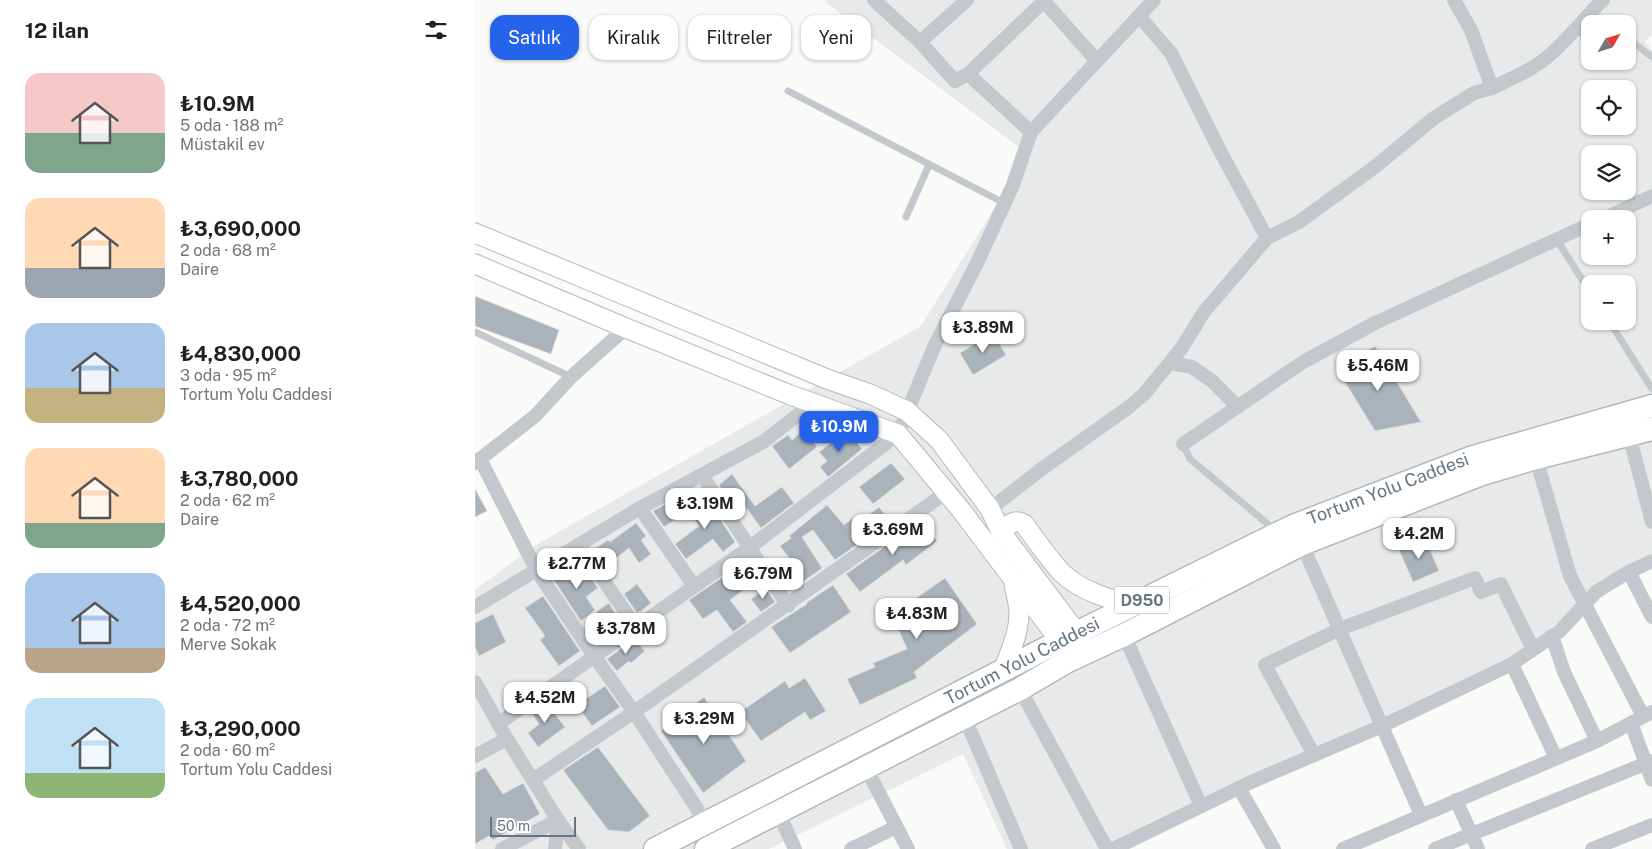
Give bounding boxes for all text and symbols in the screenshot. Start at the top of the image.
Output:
chip: Satılık [490,15,579,60]
chip: Kiralık [589,15,678,60]
chip: Filtreler [688,15,791,60]
chip: Yeni [801,15,871,60]
north arrow [1581,15,1636,70]
map controls [1581,15,1636,330]
icon: filters [422,16,450,44]
text: 12 ilan [25,18,89,43]
button: locate [1581,80,1636,135]
text: ₺10.9M [180,91,255,116]
icon: home [65,93,125,153]
text: 5 oda · 188 m² [180,116,283,135]
text: Müstakil ev [180,135,265,154]
button: layers [1581,145,1636,200]
button: + [1581,210,1636,265]
text: ₺3,690,000 [180,216,301,241]
icon: home [65,218,125,278]
text: 2 oda · 68 m² [180,241,276,260]
text: Daire [180,260,219,279]
button: − [1581,275,1636,330]
pin: ₺3.89M [942,312,1024,354]
text: ₺3.89M [952,318,1014,337]
text: ₺4,830,000 [180,341,301,366]
icon: home [65,343,125,403]
pin: ₺5.46M [1337,350,1419,392]
text: ₺5.46M [1347,356,1409,375]
text: 3 oda · 95 m² [180,366,276,385]
text: Tortum Yolu Caddesi [180,385,332,404]
pin: ₺10.9M [798,410,880,453]
text: ₺10.9M [810,417,868,436]
street label: Tortum Yolu Caddesi [1304,448,1471,529]
text: ₺3,780,000 [180,466,299,491]
icon: home [65,468,125,528]
pin: ₺3.19M [664,488,746,530]
text: 2 oda · 62 m² [180,491,275,510]
text: ₺3.19M [676,494,734,513]
text: Daire [180,510,219,529]
pin: ₺3.69M [852,514,934,556]
pin: ₺4.2M [1384,518,1454,560]
text: ₺3.69M [862,520,924,539]
text: ₺4.2M [1394,524,1444,543]
pin: ₺2.77M [536,548,618,590]
text: ₺2.77M [548,554,606,573]
pin: ₺6.79M [722,558,804,600]
text: ₺6.79M [733,564,793,583]
road number: D950 [1115,586,1169,614]
text: ₺4,520,000 [180,591,301,616]
icon: home [65,593,125,653]
pin: ₺4.83M [876,598,958,640]
text: ₺4.83M [886,604,948,623]
pin: ₺3.78M [585,612,667,655]
street label: Tortum Yolu Caddesi [941,612,1103,709]
text: 2 oda · 72 m² [180,616,275,635]
text: ₺3.78M [596,619,656,638]
text: Merve Sokak [180,635,277,654]
pin: ₺4.52M [504,682,586,724]
text: ₺4.52M [515,688,575,707]
pin: ₺3.29M [663,702,745,745]
text: ₺3.29M [673,709,735,728]
text: ₺3,290,000 [180,716,301,741]
icon: home [65,718,125,778]
text: 2 oda · 60 m² [180,741,275,760]
text: Tortum Yolu Caddesi [180,760,332,779]
scale bar [490,814,576,837]
text: 50 m [497,818,530,834]

